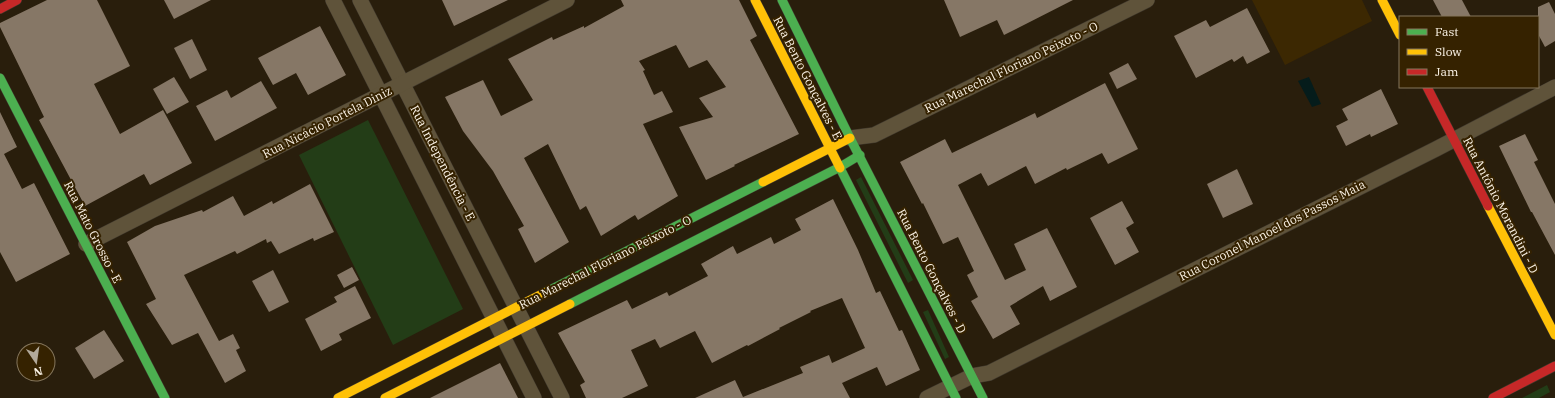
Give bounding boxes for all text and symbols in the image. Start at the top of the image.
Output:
street label: Rua Bento Gonçalves - E [770,14,846,142]
legend [1399,16,1539,88]
street label: Rua Marechal Floriano Peixoto - O [922,18,1100,116]
text: Fast [1435,24,1459,39]
text: Slow [1435,44,1462,59]
text: Jam [1435,64,1459,79]
street label: Rua Nicácio Portela Diniz [260,83,394,161]
street label: Rua Independência - E [407,103,479,223]
street label: Rua Antônio Morandini - D [1460,134,1542,276]
street label: Rua Coronel Manoel dos Passos Maia [1176,176,1368,284]
street label: Rua Mato Grosso - E [61,178,125,286]
street label: Rua Bento Gonçalves - D [894,206,970,336]
street label: Rua Marechal Floriano Peixoto - O [516,212,694,312]
north arrow [16,342,56,382]
text: N [32,364,44,380]

